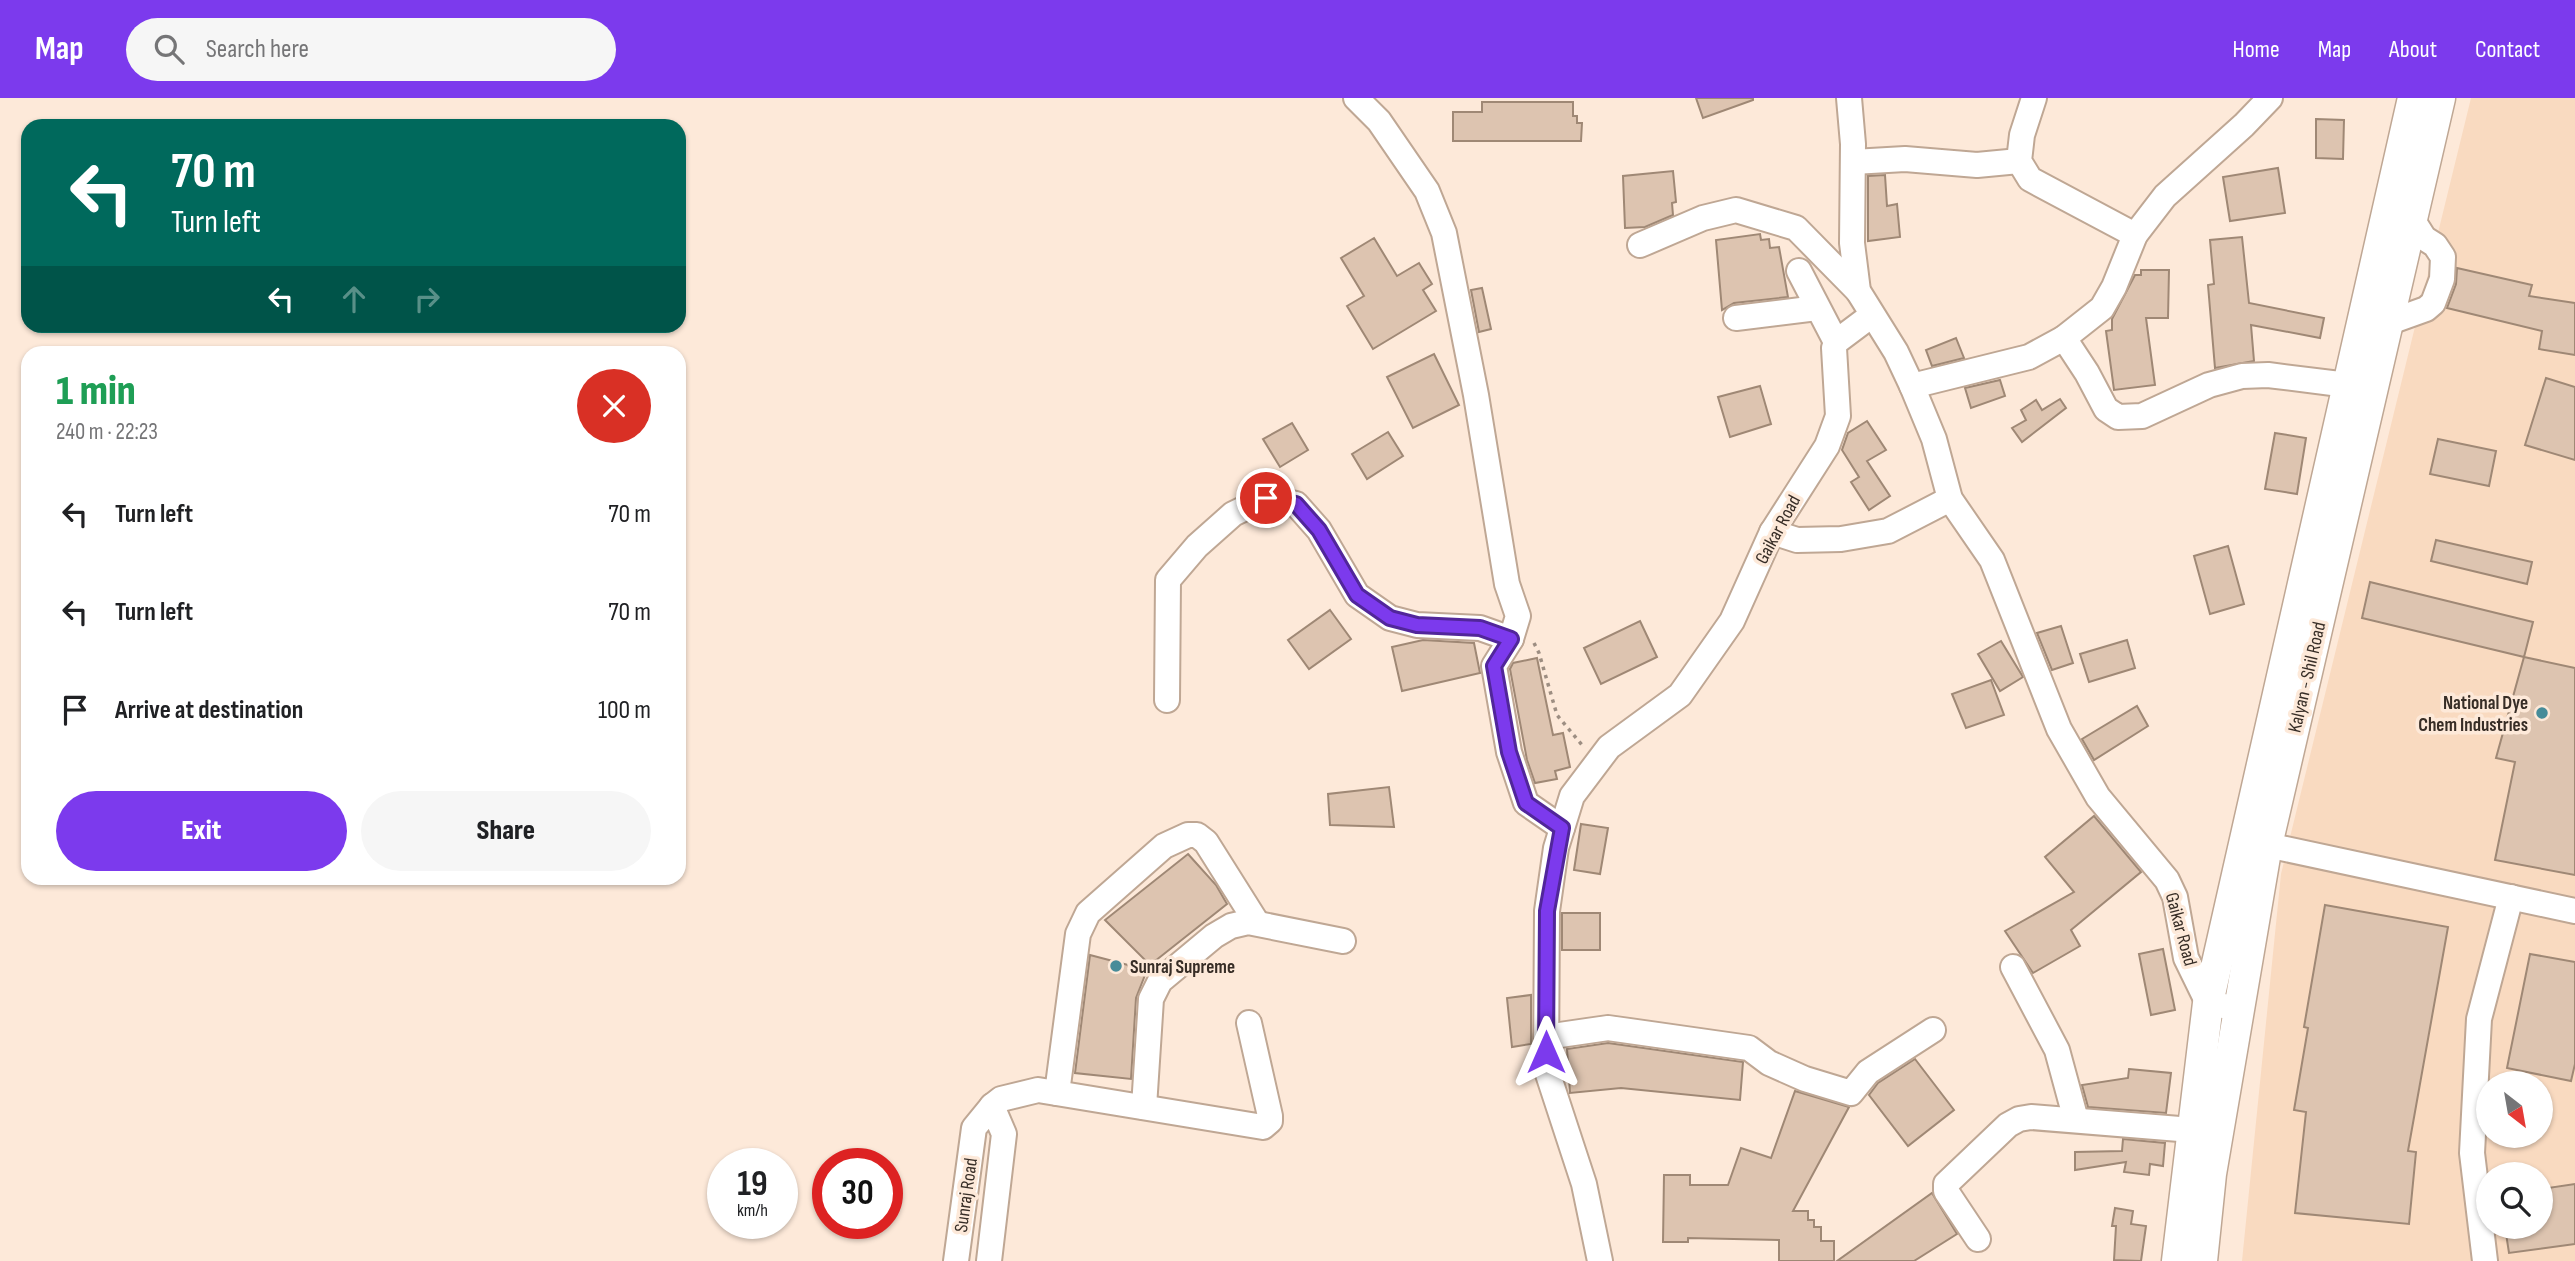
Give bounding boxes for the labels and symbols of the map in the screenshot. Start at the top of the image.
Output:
pin [1236,468,1296,528]
street label: Gaikar Road [1751,491,1806,568]
street label: Kalyan - Shil Road [2284,620,2331,735]
place label: National Dye Chem Industries [2418,692,2528,737]
marker: National Dye Chem Industries [2534,705,2550,721]
street label: Gaikar Road [2160,890,2201,969]
place label: Sunraj Supreme [1130,956,1235,979]
marker: Sunraj Supreme [1108,958,1124,974]
position arrow [1509,1015,1583,1089]
north arrow [2476,1071,2553,1148]
speed limit sign: 30 [812,1148,903,1239]
street label: Sunraj Road [950,1157,983,1234]

